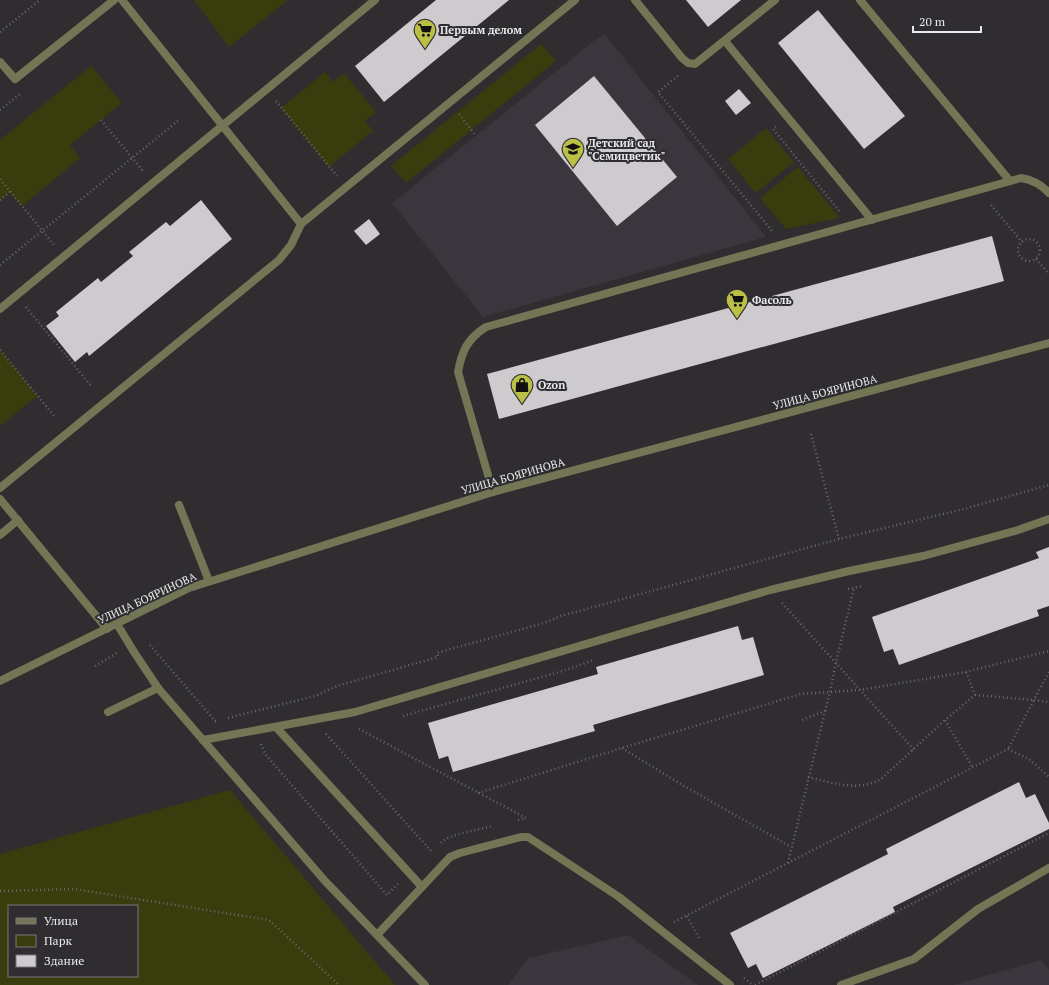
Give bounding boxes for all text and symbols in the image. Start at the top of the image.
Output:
scale bar [913,8,981,34]
text: 20 m [919,14,946,29]
supermarket icon: Первым делом [412,17,438,50]
place label: Первым делом [440,23,522,37]
school or university icon: Детский сад "Семицветик" [560,136,586,169]
place label: Детский сад "Семицветик" [588,136,665,163]
supermarket icon: Фасоль [724,287,750,320]
place label: Фасоль [752,293,792,307]
street label: УЛИЦА БОЯРИНОВА [771,371,879,413]
shop icon: Ozon [509,372,535,405]
place label: Ozon [538,378,565,392]
street label: УЛИЦА БОЯРИНОВА [460,454,567,497]
street label: УЛИЦА БОЯРИНОВА [96,569,199,627]
legend [8,905,138,977]
text: Улица [44,913,78,928]
text: Парк [44,933,72,948]
text: Здание [44,953,84,968]

